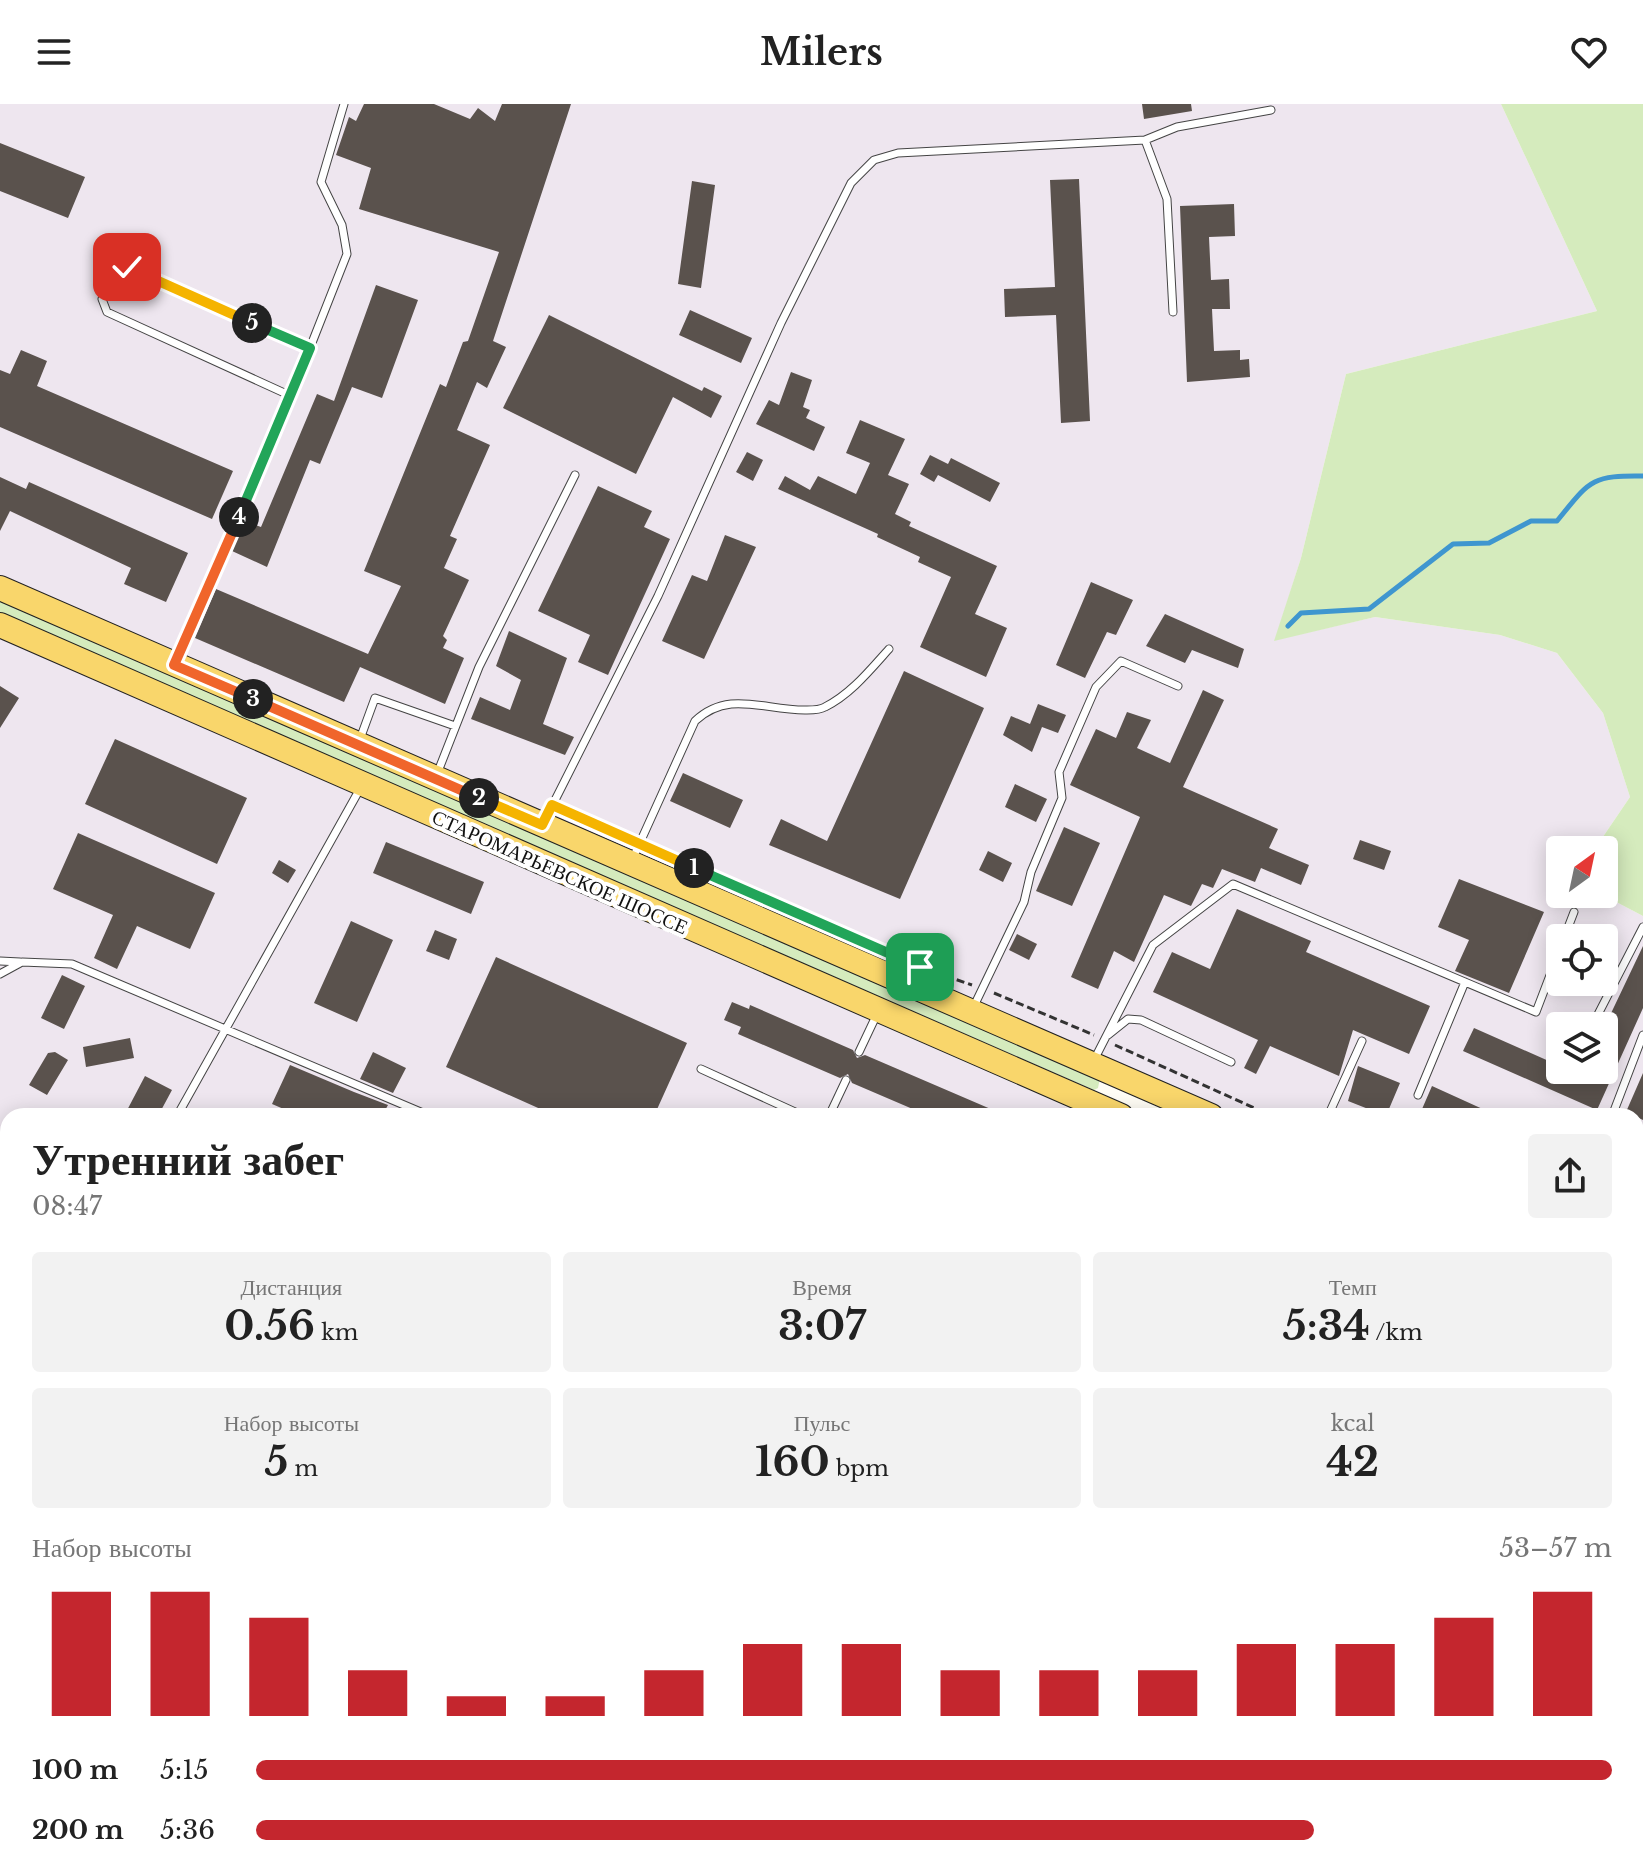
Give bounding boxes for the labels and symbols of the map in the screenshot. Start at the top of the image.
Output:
pin [93,233,161,301]
pin: 5 [232,303,272,343]
pin: 4 [219,497,259,537]
pin: 3 [233,679,273,719]
pin: 2 [459,778,499,818]
street label: СТАРОМАРЬЕВСКОЕ ШОССЕ [428,805,692,939]
north arrow [1546,836,1618,908]
pin: 1 [674,848,714,888]
pin [886,933,954,1001]

